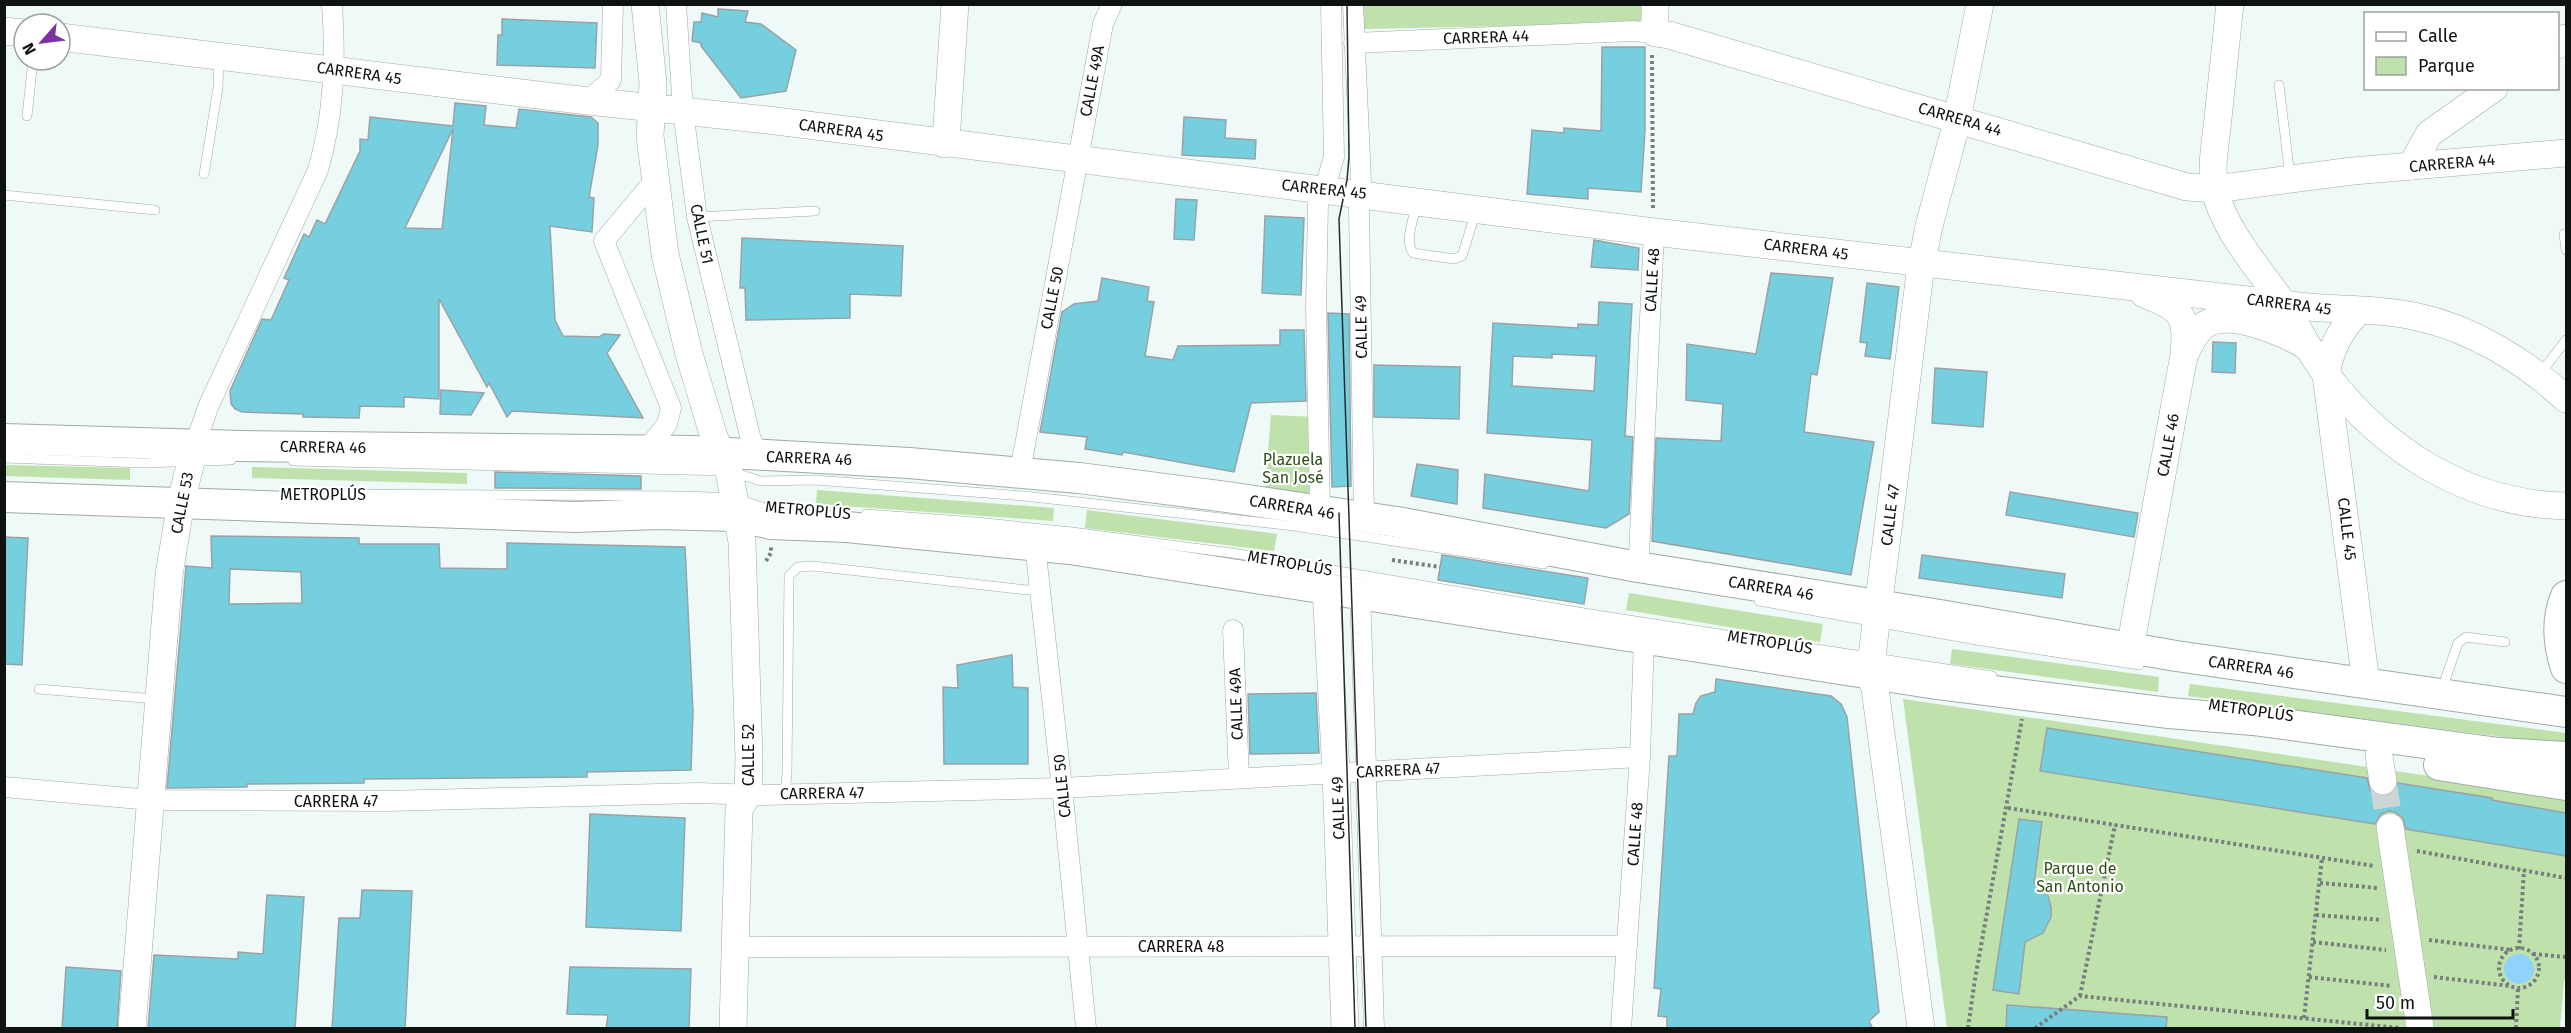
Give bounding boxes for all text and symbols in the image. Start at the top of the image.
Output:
north arrow [12,12,72,72]
legend [2364,12,2559,90]
text: Calle [2418,25,2458,47]
street label: CARRERA 44 [1443,26,1530,48]
text: N [18,40,40,58]
street label: CALLE 49A [1076,43,1108,118]
text: Parque [2418,55,2475,77]
street label: CARRERA 45 [315,58,403,88]
street label: CARRERA 44 [1916,98,2004,140]
street label: CARRERA 45 [797,115,885,145]
street label: CARRERA 44 [2408,150,2496,176]
street label: CARRERA 45 [1280,175,1368,203]
street label: CALLE 51 [686,202,718,266]
street label: CARRERA 45 [1762,234,1850,264]
street label: CALLE 48 [1641,247,1663,313]
street label: CALLE 50 [1037,265,1067,331]
street label: CARRERA 45 [2245,289,2333,319]
street label: CALLE 49 [1351,295,1371,359]
street label: CALLE 46 [2153,412,2183,478]
street label: CARRERA 46 [280,437,366,457]
street label: CARRERA 46 [766,447,852,469]
park label: Plazuela San José [1262,450,1324,487]
street label: CALLE 53 [167,470,197,536]
street label: CALLE 47 [1877,483,1903,547]
street label: METROPLÚS [280,484,366,504]
street label: CARRERA 46 [1248,491,1336,523]
street label: METROPLÚS [764,496,852,523]
street label: CALLE 45 [2334,496,2360,562]
street label: METROPLÚS [1246,545,1334,580]
street label: CARRERA 46 [1727,572,1815,604]
street label: METROPLÚS [1726,625,1814,658]
street label: CARRERA 46 [2207,652,2295,682]
street label: CALLE 49A [1225,667,1247,741]
street label: METROPLÚS [2207,694,2295,725]
street label: CALLE 52 [739,724,758,786]
street label: CALLE 50 [1049,753,1075,819]
street label: CARRERA 47 [1355,758,1441,782]
street label: CALLE 49 [1327,776,1349,840]
street label: CARRERA 47 [780,783,864,803]
street label: CARRERA 47 [294,792,378,811]
street label: CALLE 48 [1623,801,1647,867]
park label: Parque de San Antonio [2036,859,2124,896]
street label: CARRERA 48 [1138,937,1224,956]
scale bar [2367,982,2512,1020]
text: 50 m [2376,992,2415,1014]

